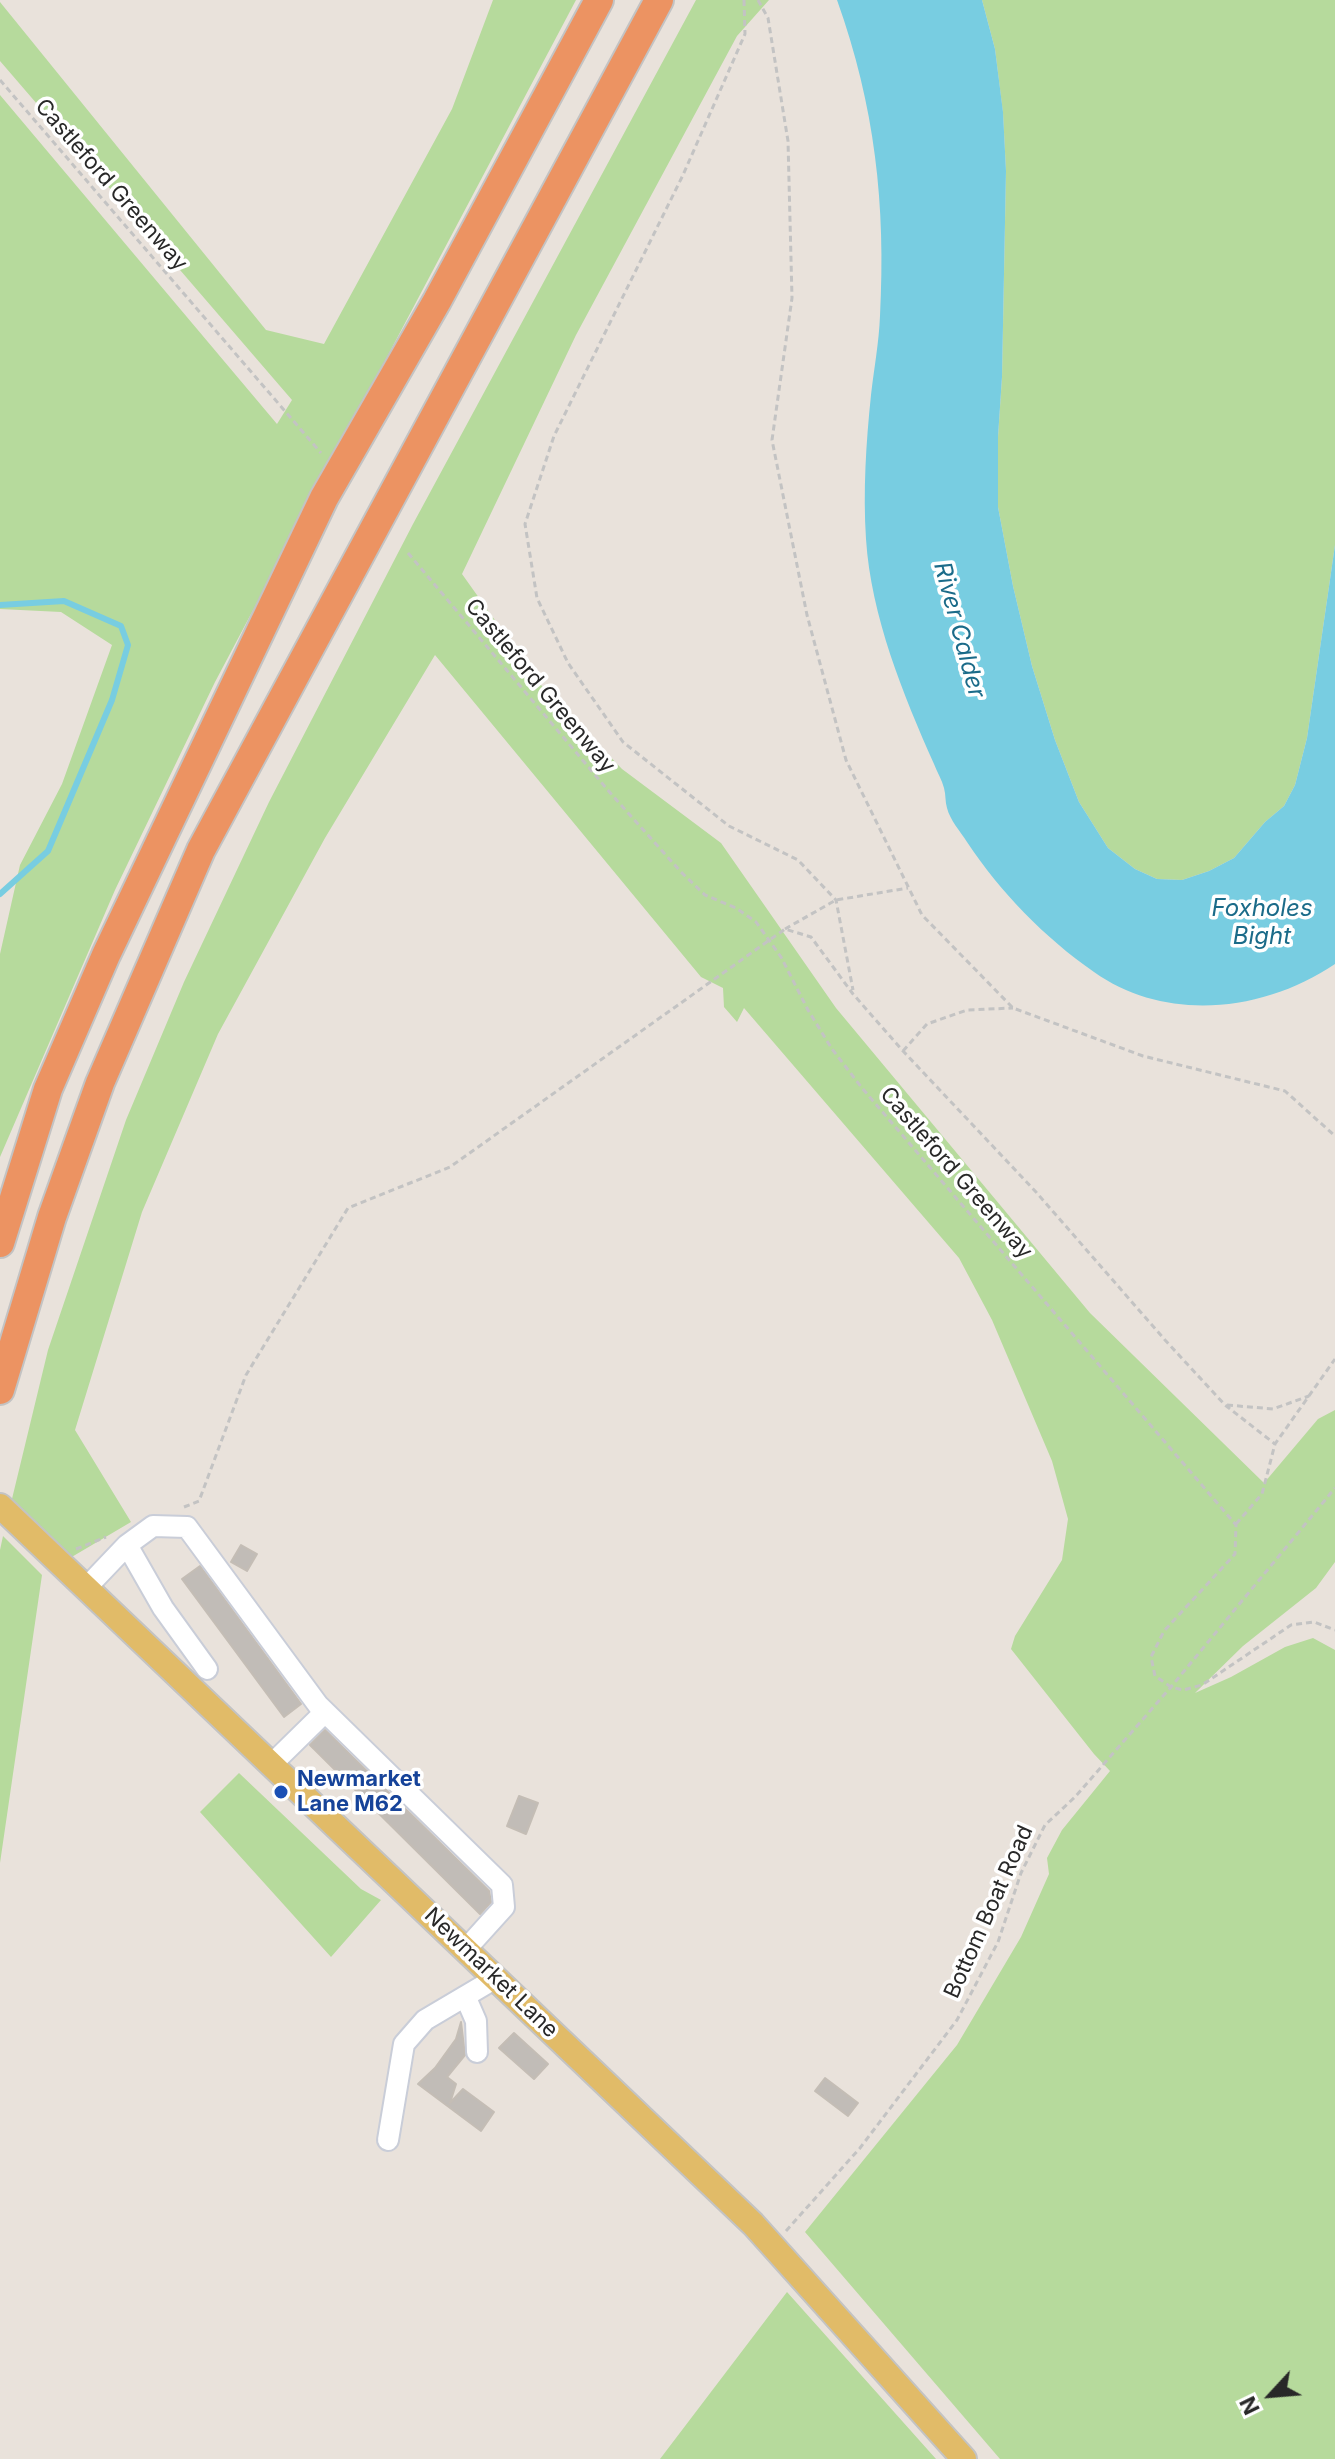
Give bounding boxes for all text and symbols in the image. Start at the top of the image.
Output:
street label: Castleford Greenway [29,94,193,276]
water label: River Calder [927,559,991,701]
street label: Castleford Greenway [459,594,621,778]
water label: Foxholes Bight [1211,895,1313,951]
street label: Castleford Greenway [874,1082,1038,1264]
place label: Newmarket Lane M62 [297,1766,421,1818]
marker: Newmarket Lane M62 [272,1783,290,1801]
street label: Bottom Boat Road [939,1821,1039,2003]
street label: Newmarket Lane [419,1902,563,2044]
north arrow [1231,2355,1311,2435]
text: N [1234,2392,1265,2419]

